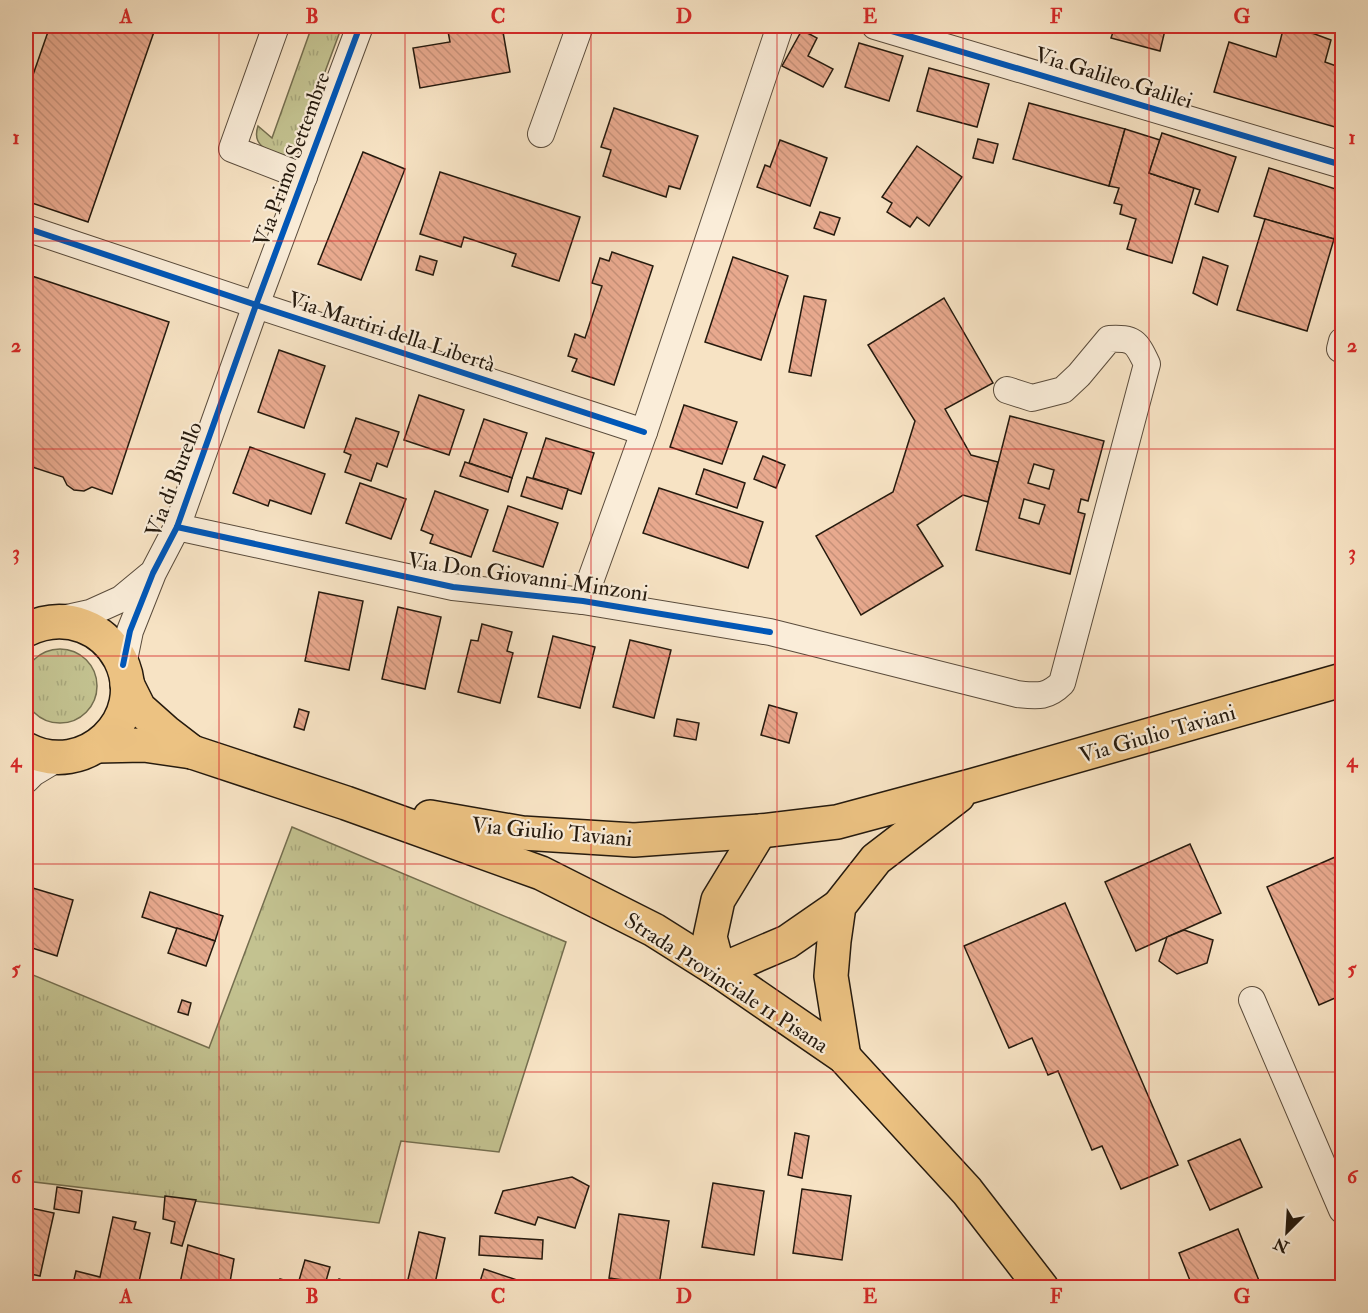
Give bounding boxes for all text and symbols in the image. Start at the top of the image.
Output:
text: A [119,4,133,29]
text: B [305,4,319,29]
text: C [491,4,505,29]
text: D [676,4,692,29]
text: E [863,4,878,29]
text: F [1050,4,1063,29]
text: G [1234,4,1251,29]
street label: Via Galileo Galilei [1031,41,1196,115]
street label: Via Primo Settembre [247,68,337,251]
text: 1 [12,125,20,150]
text: 1 [1348,125,1356,150]
street label: Via Martiri della Libertà [285,285,500,379]
text: 2 [11,333,21,358]
text: 2 [1347,333,1357,358]
street label: Via di Burello [139,418,209,541]
text: 3 [12,540,20,565]
text: 3 [1348,540,1356,565]
street label: Via Don Giovanni Minzoni [406,546,650,608]
street label: Via Giulio Taviani [1076,698,1239,770]
text: 4 [10,748,23,773]
text: 4 [1346,748,1359,773]
street label: Via Giulio Taviani [470,811,634,853]
street label: Strada Provinciale 11 Pisana [619,906,835,1060]
text: 5 [12,956,22,981]
text: 5 [1348,956,1358,981]
text: 6 [11,1164,23,1189]
text: 6 [1347,1164,1359,1189]
north arrow [1257,1202,1317,1262]
text: N [1270,1232,1293,1257]
text: A [119,1284,133,1309]
text: B [305,1284,319,1309]
text: C [491,1284,505,1309]
text: D [676,1284,692,1309]
text: E [863,1284,878,1309]
text: F [1050,1284,1063,1309]
text: G [1234,1284,1251,1309]

